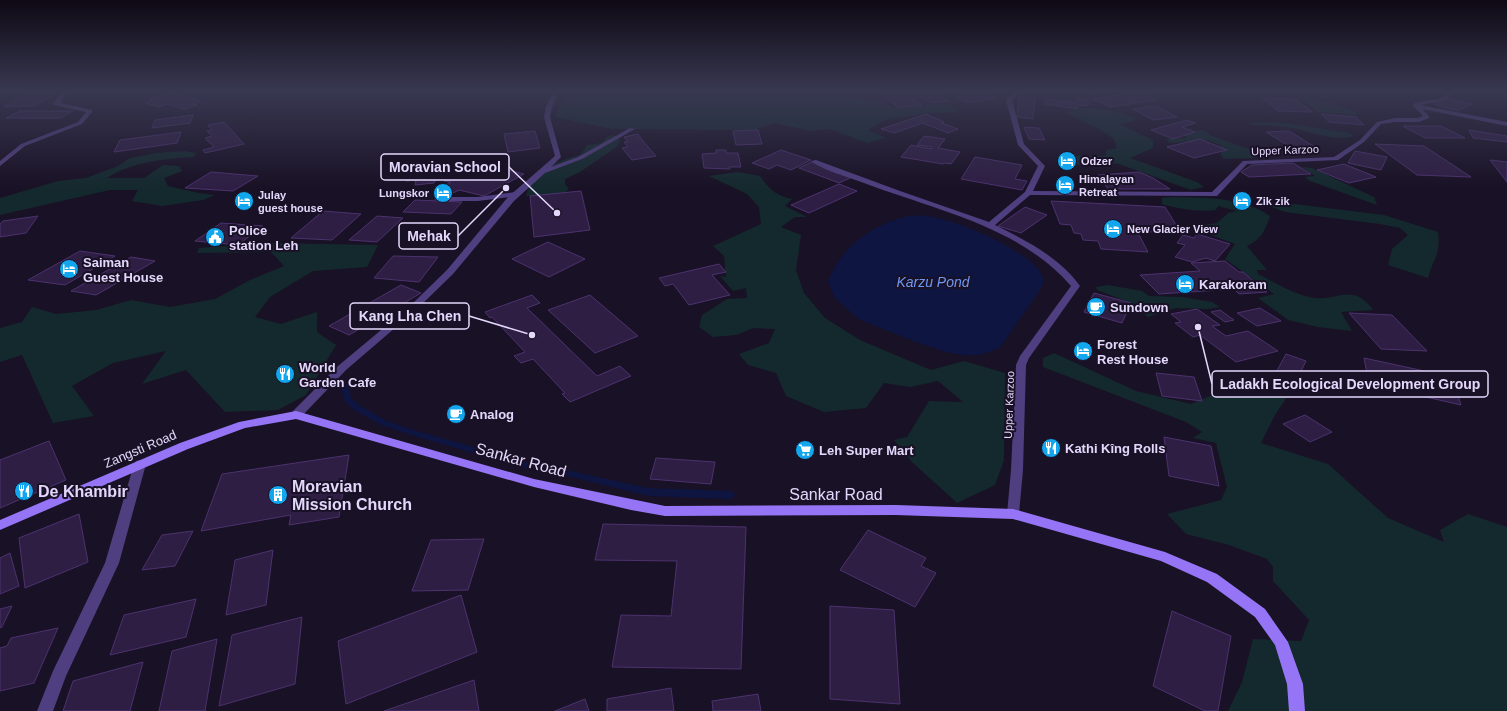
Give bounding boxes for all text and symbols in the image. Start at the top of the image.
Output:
street label: Upper Karzoo [1251,143,1319,157]
hotel icon: Odzer [1056,150,1078,172]
callout: Moravian School [381,154,509,180]
place label: Odzer [1081,155,1113,167]
text: Moravian School [389,159,501,175]
place label: Himalayan Retreat [1079,173,1134,198]
hotel icon: Himalayan Retreat [1054,174,1076,196]
hotel icon: Lungskor [432,182,454,204]
place label: Lungskor [379,187,430,199]
place label: Julay guest house [258,189,323,214]
hotel icon: Julay guest house [233,190,255,212]
hotel icon: Zik zik [1231,190,1253,212]
place label: Zik zik [1256,195,1291,207]
hotel icon: New Glacier View [1102,218,1124,240]
place label: Police station Leh [229,223,298,253]
callout: Mehak [399,223,458,249]
place label: New Glacier View [1127,223,1218,235]
public building icon: Police station Leh [204,226,226,248]
text: Mehak [407,228,451,244]
place label: Saiman Guest House [83,255,163,285]
hotel icon: Saiman Guest House [58,258,80,280]
hotel icon: Karakoram [1174,273,1196,295]
water label: Karzu Pond [896,274,971,290]
place label: Karakoram [1199,277,1267,292]
cafe icon: Sundown [1085,296,1107,318]
place label: Sundown [1110,300,1169,315]
callout: Kang Lha Chen [350,303,469,329]
text: Kang Lha Chen [359,308,461,324]
place label: Forest Rest House [1097,337,1169,367]
hotel icon: Forest Rest House [1072,340,1094,362]
place label: World Garden Cafe [299,360,376,390]
restaurant icon: World Garden Cafe [274,363,296,385]
street label: Upper Karzoo [1002,371,1016,439]
callout: Ladakh Ecological Development Group [1212,371,1488,397]
text: Ladakh Ecological Development Group [1220,376,1480,392]
cafe icon: Analog [445,403,467,425]
place label: Analog [470,407,514,422]
street label: Zangsti Road [101,427,179,471]
restaurant icon: Kathi Kîng Rolls [1040,437,1062,459]
supermarket icon: Leh Super Mart [794,439,816,461]
street label: Sankar Road [474,440,568,480]
place label: Kathi Kîng Rolls [1065,441,1165,456]
place label: Leh Super Mart [819,443,914,458]
place label: Moravian Mission Church [292,478,412,513]
restaurant icon: De Khambir [13,480,35,502]
place label: De Khambir [38,483,128,500]
building icon: Moravian Mission Church [267,484,289,506]
street label: Sankar Road [789,486,883,503]

